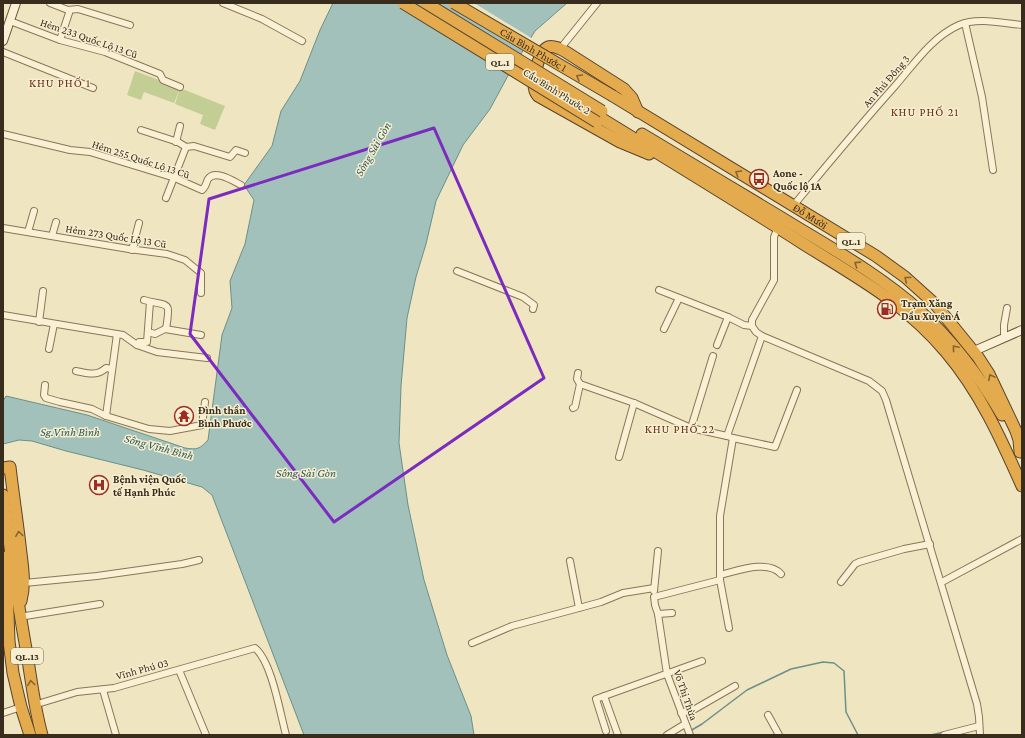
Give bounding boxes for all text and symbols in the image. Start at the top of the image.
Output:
street label: Hẻm 233 Quốc Lộ 13 Cũ [38,16,139,61]
street label: Cầu Bình Phước 1 [498,25,569,74]
street label: An Phú Đông 3 [860,53,913,110]
road number: QL.1 [486,54,514,70]
street label: Cầu Bình Phước 2 [521,66,593,116]
one-way arrow [576,74,583,81]
district label: KHU PHỐ 1 [29,76,91,90]
district label: KHU PHỐ 21 [891,105,959,119]
water label: Sông Sài Gòn [352,120,394,178]
street label: Hẻm 255 Quốc Lộ 13 Cũ [90,138,192,181]
place label: Aone - Quốc lộ 1A [772,167,822,192]
bus stop icon: Aone - Quốc lộ 1A [748,168,770,190]
one-way arrow [735,170,742,177]
street label: Đỗ Mười [791,201,830,231]
street label: Hẻm 273 Quốc Lộ 13 Cũ [65,222,167,251]
road number: QL.1 [837,233,865,249]
one-way arrow [854,261,861,269]
one-way arrow [905,276,912,283]
place label: Trạm Xăng Dầu Xuyên Á [901,297,961,322]
fuel station icon: Trạm Xăng Dầu Xuyên Á [876,298,898,320]
one-way arrow [953,346,960,353]
one-way arrow [988,374,996,382]
place label: Đình thần Bình Phước [198,404,252,429]
temple icon: Đình thần Bình Phước [173,405,195,427]
district label: KHU PHỐ 22 [645,422,715,436]
water label: Sg.Vĩnh Bình [40,425,100,439]
water label: Sông Vĩnh Bình [123,431,195,463]
water label: Sông Sài Gòn [276,466,336,480]
place label: Bệnh viện Quốc tế Hạnh Phúc [113,473,186,498]
hospital icon: Bệnh viện Quốc tế Hạnh Phúc [88,474,110,496]
one-way arrow [15,531,24,537]
road number: QL.13 [11,648,43,664]
street label: Vĩnh Phú 03 [114,656,170,682]
street label: Võ Thị Thừa [671,668,700,722]
one-way arrow [27,680,36,686]

